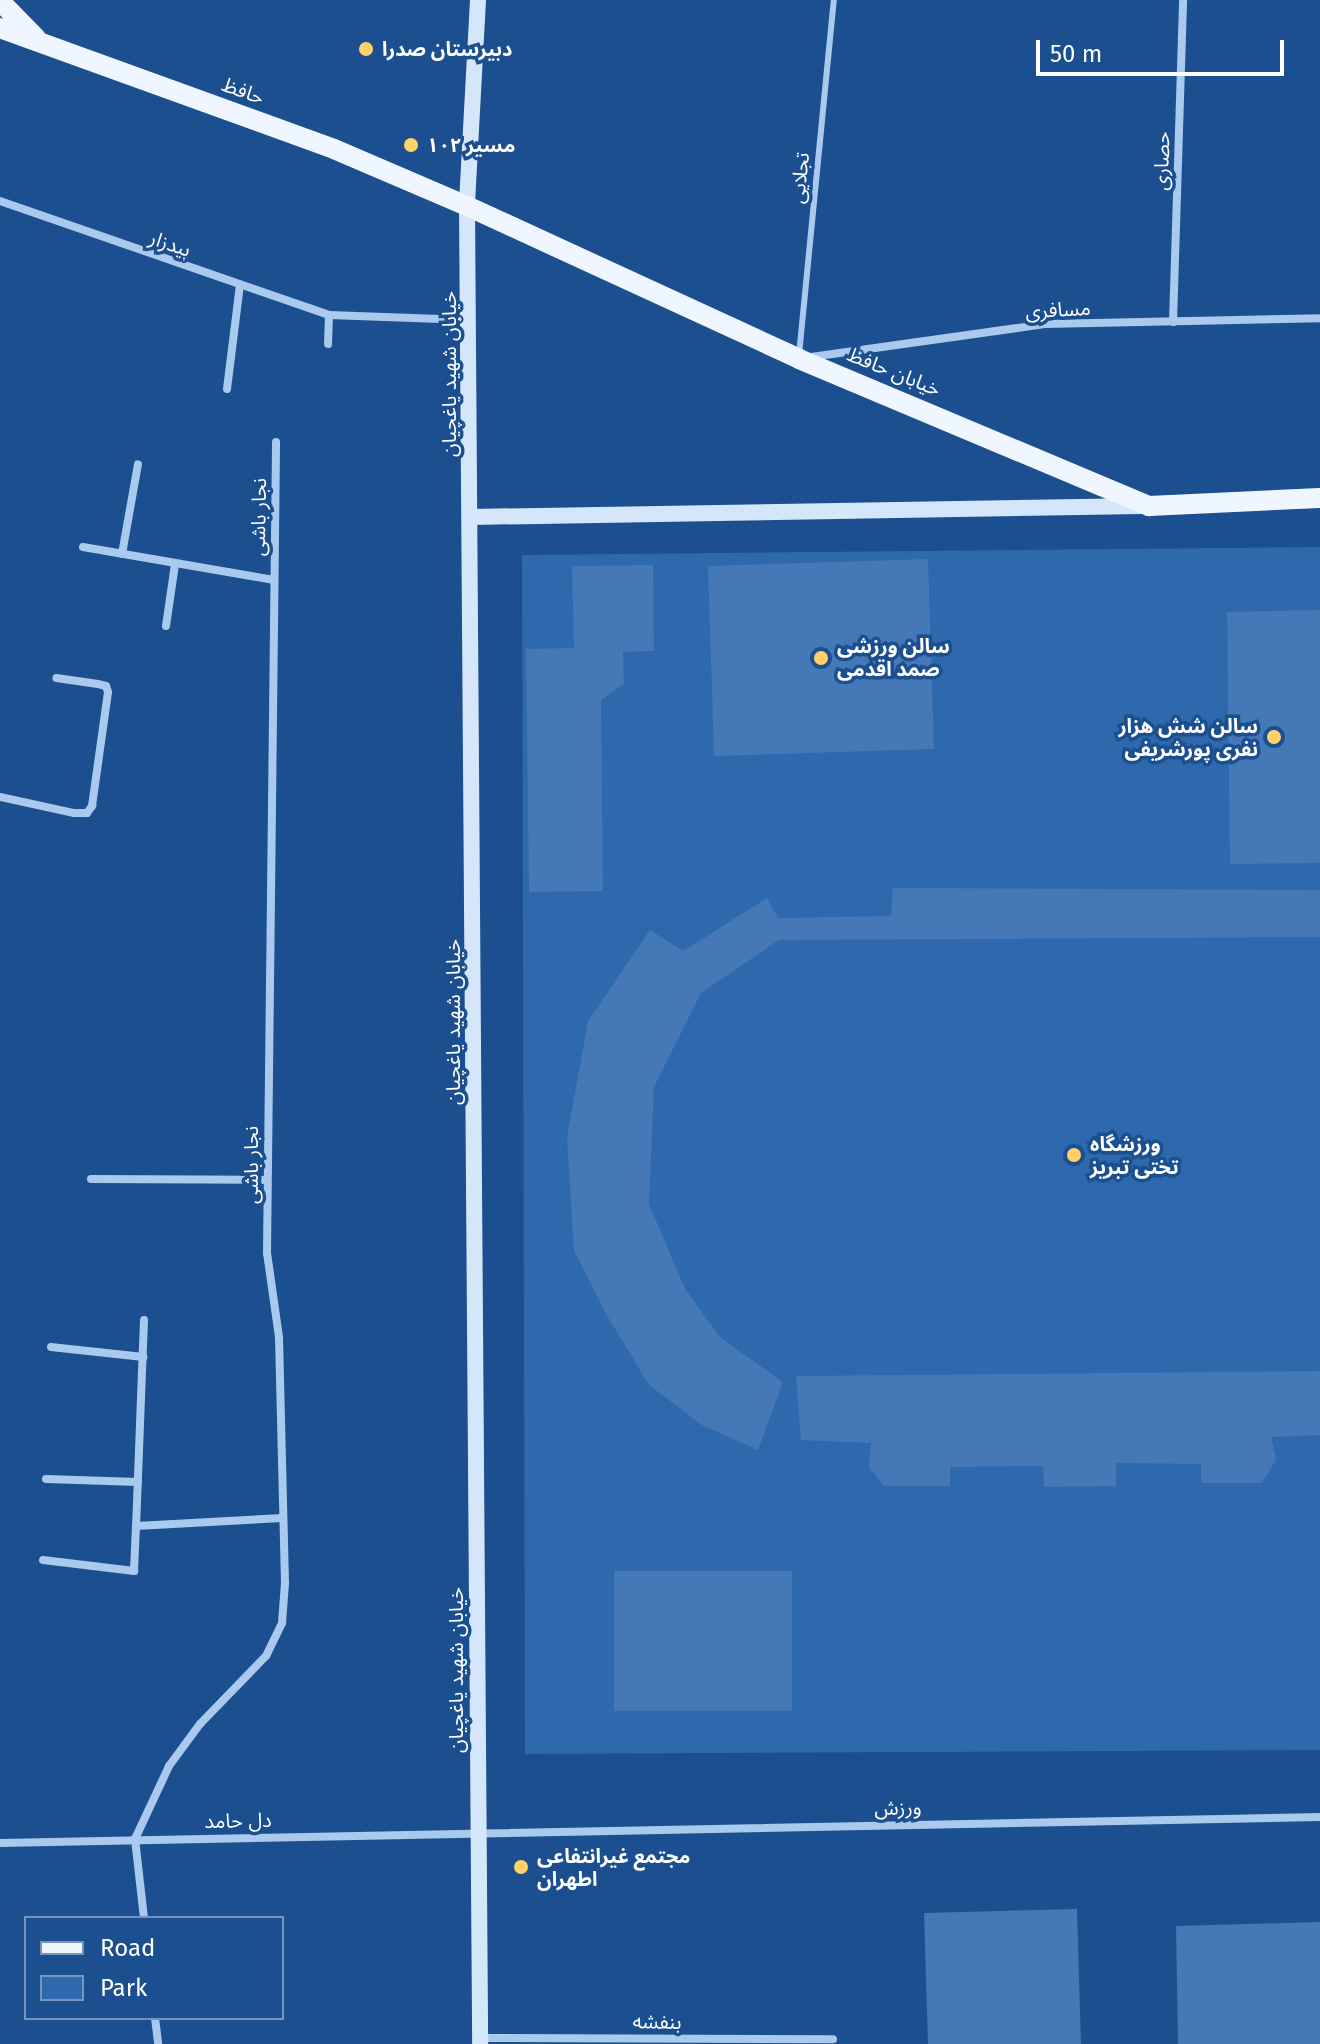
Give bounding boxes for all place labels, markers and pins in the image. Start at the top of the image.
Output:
place label: دبیرستان صدرا [382,37,512,61]
marker: دبیرستان صدرا [357,40,375,58]
place label: مسیر ۱۰۲ [427,133,515,157]
marker: مسیر ۱۰۲ [402,136,420,154]
place label: سالن ورزشی صمد اقدمی [837,634,950,681]
marker: سالن ورزشی صمد اقدمی [812,649,830,667]
place label: سالن شش هزار نفری پورشریفی [1118,714,1258,761]
marker: سالن شش هزار نفری پورشریفی [1265,728,1283,746]
place label: ورزشگاه تختی تبریز [1090,1132,1179,1179]
marker: ورزشگاه تختی تبریز [1065,1146,1083,1164]
place label: مجتمع غیرانتفاعی اطهران [537,1844,690,1891]
marker: مجتمع غیرانتفاعی اطهران [512,1858,530,1876]

